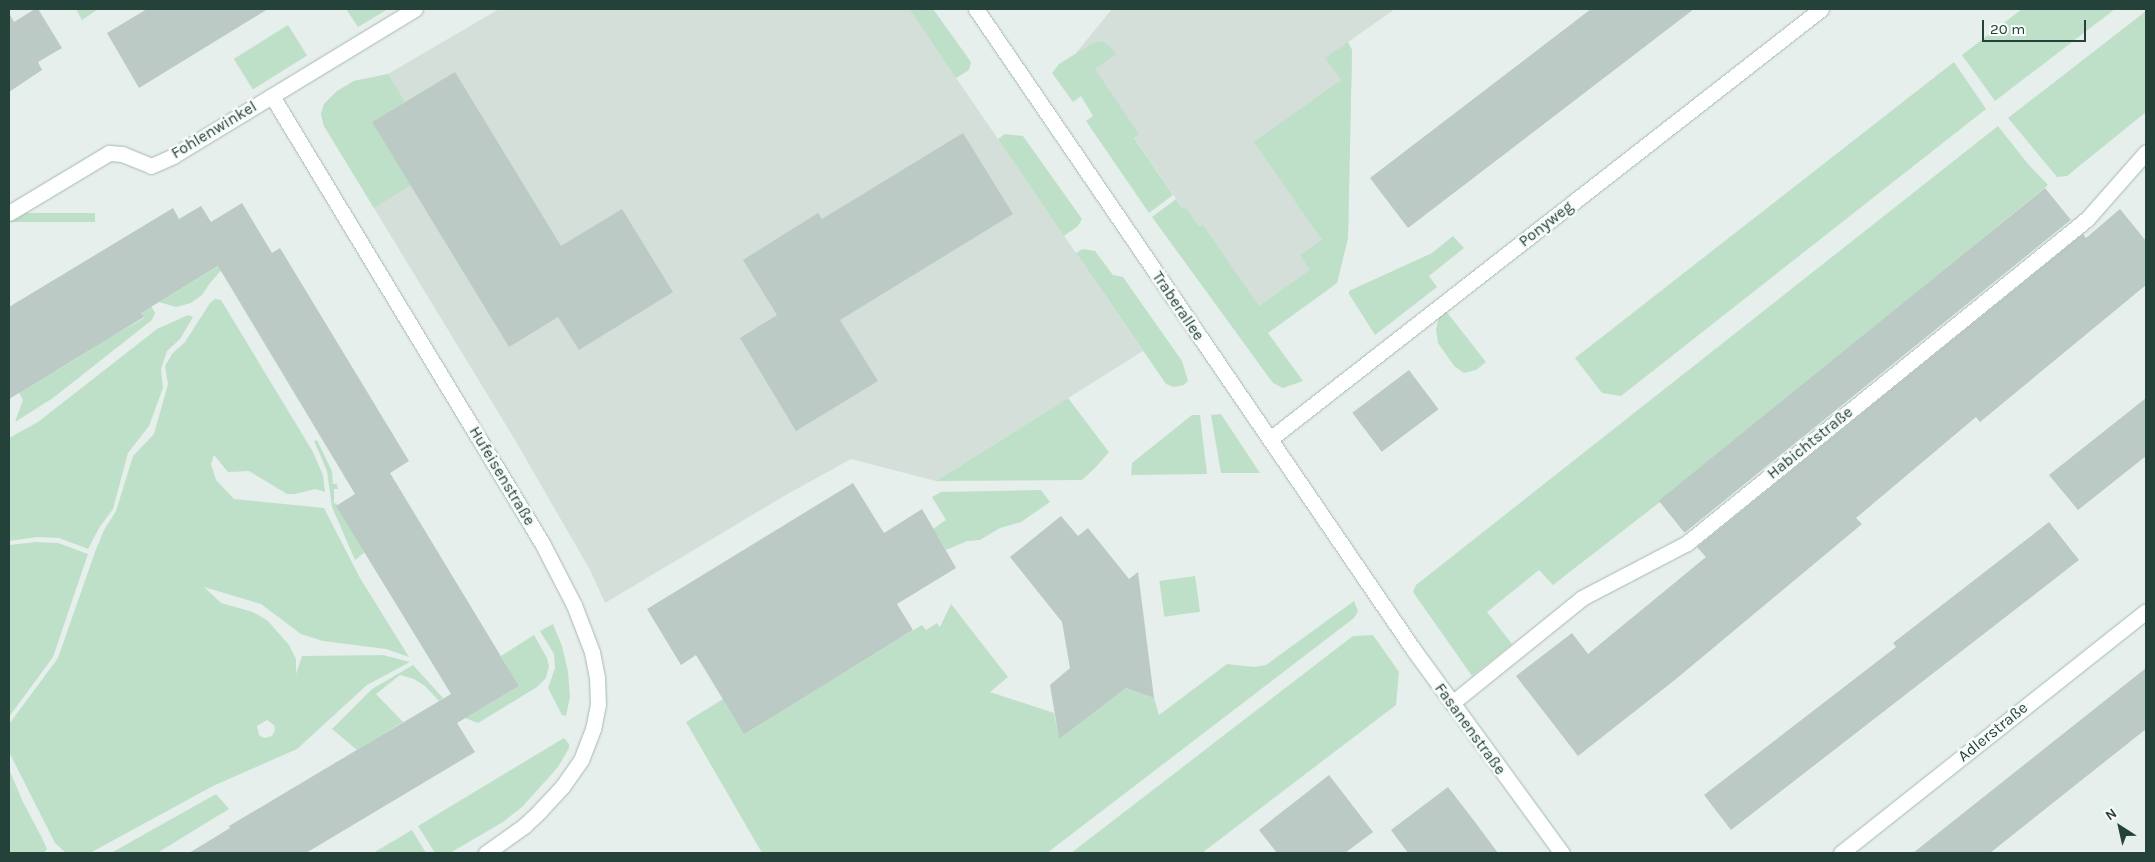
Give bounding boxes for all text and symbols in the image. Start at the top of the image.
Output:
scale bar [1985,10,2089,42]
text: 20 m [1990,20,2025,38]
street label: Fohlenwinkel [168,97,260,163]
street label: Ponyweg [1515,197,1577,251]
street label: Traberallee [1148,268,1208,344]
street label: Habichtstraße [1763,403,1857,483]
street label: Hufeisenstraße [465,423,539,529]
street label: Fasanenstraße [1430,679,1510,779]
street label: Adlerstraße [1954,698,2032,766]
north arrow [2095,802,2145,852]
text: N [2102,804,2120,824]

